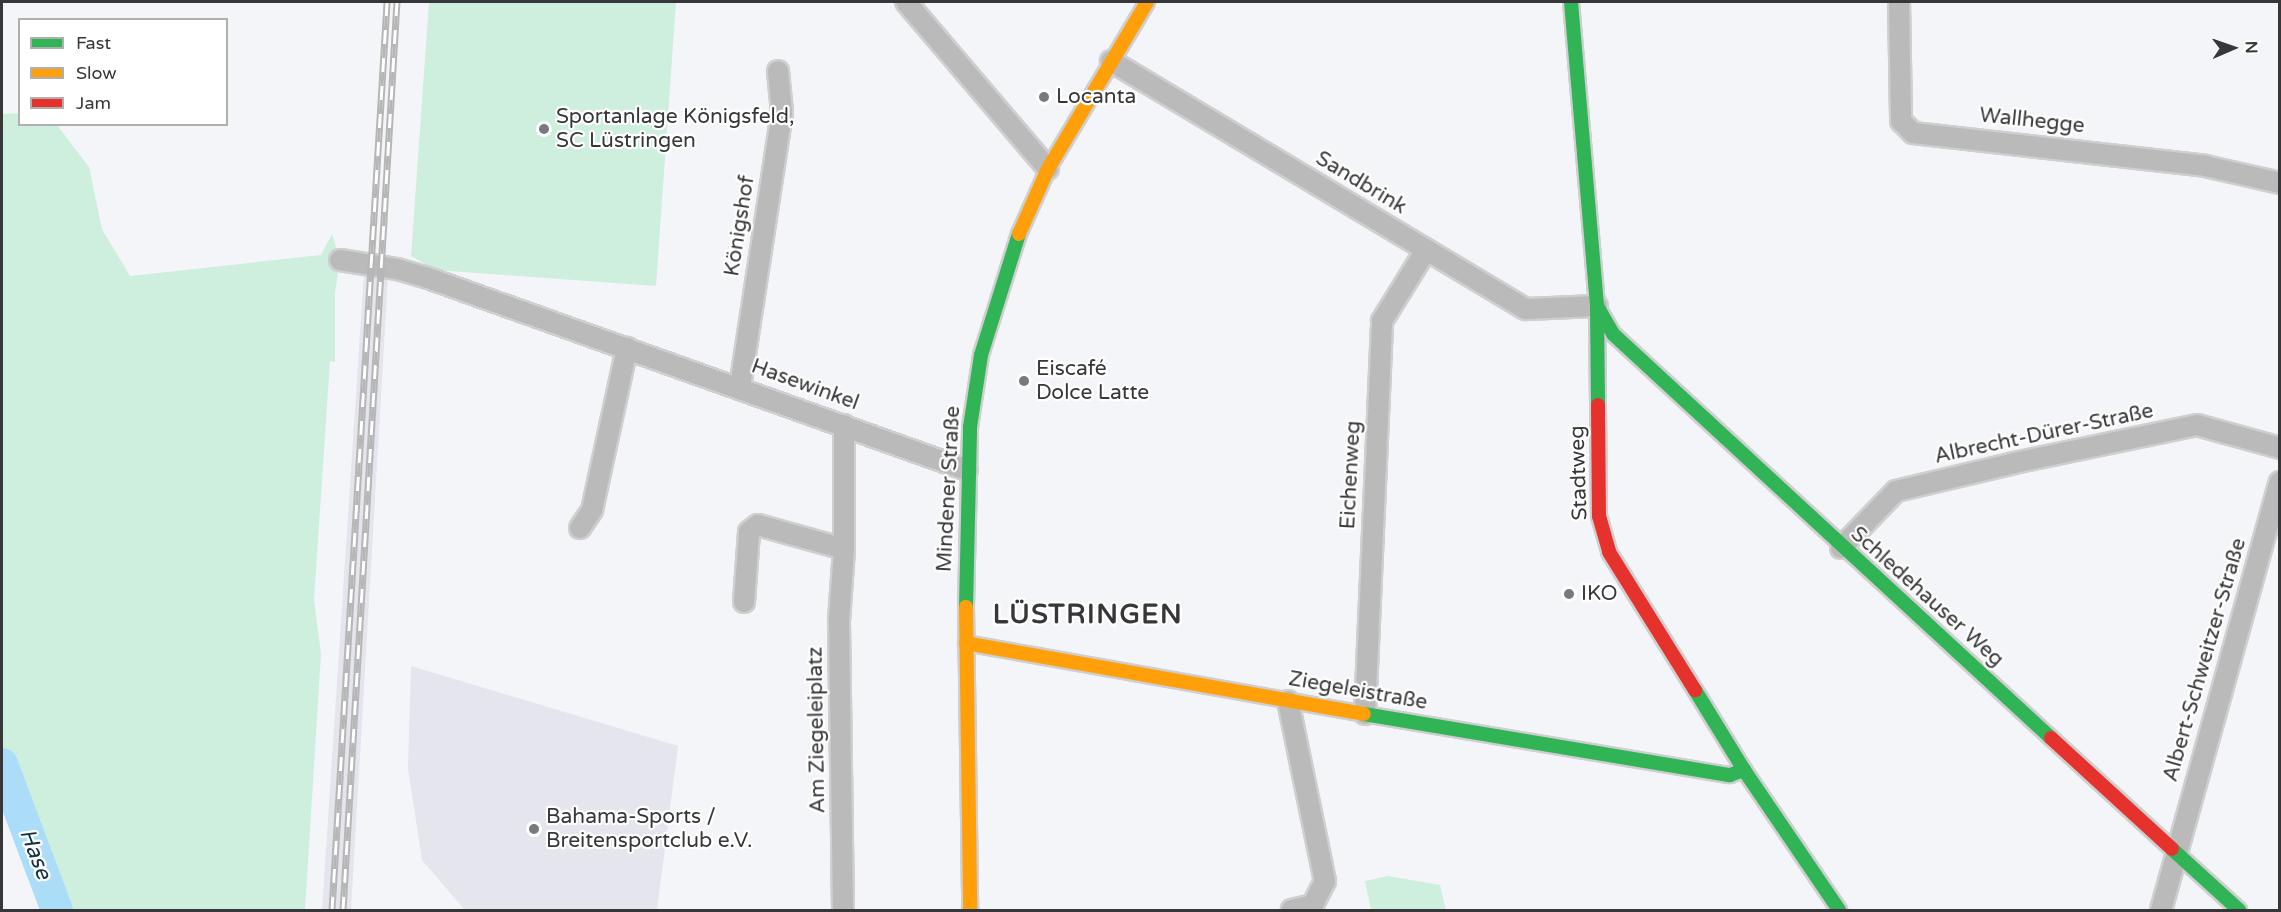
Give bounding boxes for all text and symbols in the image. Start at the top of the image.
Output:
legend [18,18,228,126]
north arrow [2203,18,2263,78]
text: Fast [76,32,111,54]
text: N [2241,41,2261,54]
text: Slow [76,62,117,84]
place label: Locanta [1056,84,1136,110]
marker: Locanta [1037,90,1051,104]
text: Jam [76,92,111,114]
street label: Wallhegge [1978,103,2086,139]
place label: Sportanlage Königsfeld, SC Lüstringen [556,104,794,154]
marker: Sportanlage Königsfeld, SC Lüstringen [537,122,551,136]
street label: Sandbrink [1311,146,1411,220]
street label: Königshof [720,174,760,278]
street label: Hasewinkel [748,354,862,416]
place label: Eiscafé Dolce Latte [1036,356,1149,406]
marker: Eiscafé Dolce Latte [1017,374,1031,388]
street label: Albrecht-Dürer-Straße [1932,398,2156,470]
street label: Mindener Straße [932,405,966,573]
street label: Eichenweg [1336,420,1366,530]
street label: Stadtweg [1565,425,1593,521]
street label: Schledehauser Weg [1845,522,2009,672]
street label: Albert-Schweitzer-Straße [2158,535,2252,785]
place label: IKO [1581,581,1617,607]
marker: IKO [1562,587,1576,601]
district label: LÜSTRINGEN [993,599,1183,631]
street label: Am Ziegeleiplatz [803,646,831,814]
street label: Ziegeleistraße [1287,666,1429,716]
place label: Bahama-Sports / Breitensportclub e.V. [546,804,752,854]
marker: Bahama-Sports / Breitensportclub e.V. [527,822,541,836]
water label: Hase [13,825,57,883]

